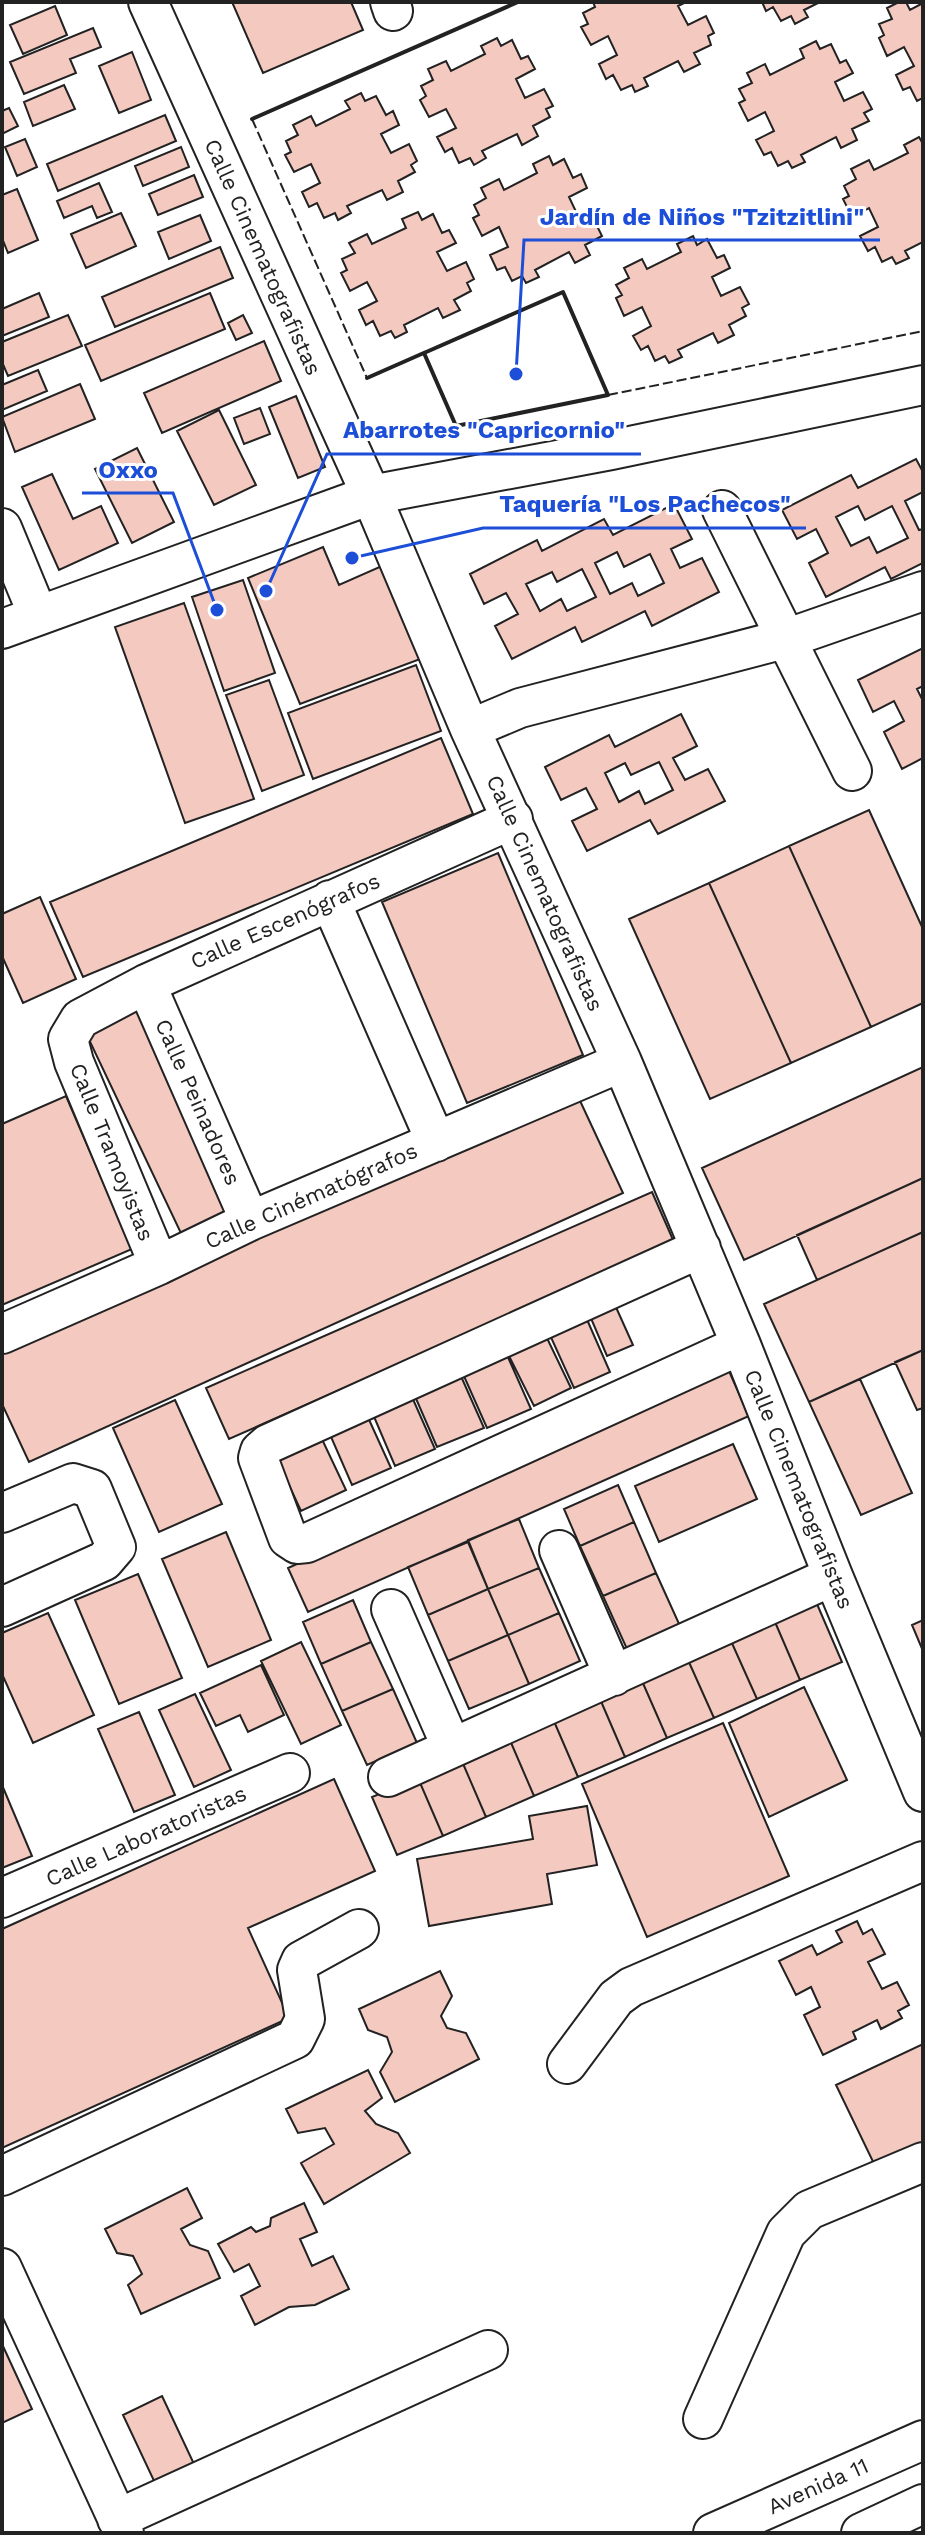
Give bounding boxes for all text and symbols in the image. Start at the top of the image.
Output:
street label: Calle Cinematografistas [200,135,326,379]
callout: Jardín de Niños "Tzitzitlini" [524,192,880,240]
text: Jardín de Niños "Tzitzitlini" [540,203,864,231]
callout: Abarrotes "Capricornio" [327,406,641,454]
text: Abarrotes "Capricornio" [343,416,625,444]
callout: Oxxo [82,445,173,493]
text: Oxxo [98,456,158,484]
callout: Taquería "Los Pachecos" [483,480,806,528]
text: Taquería "Los Pachecos" [499,490,791,518]
street label: Calle Cinematografistas [482,771,608,1015]
street label: Calle Escenógrafos [186,868,384,974]
street label: Calle Peinadores [150,1015,246,1189]
street label: Calle Tramoyistas [65,1060,159,1244]
street label: Calle Cinématógrafos [201,1138,421,1254]
street label: Calle Cinematografistas [739,1366,859,1612]
street label: Calle Laboratoristas [42,1781,250,1891]
street label: Avenida 11 [764,2453,872,2519]

